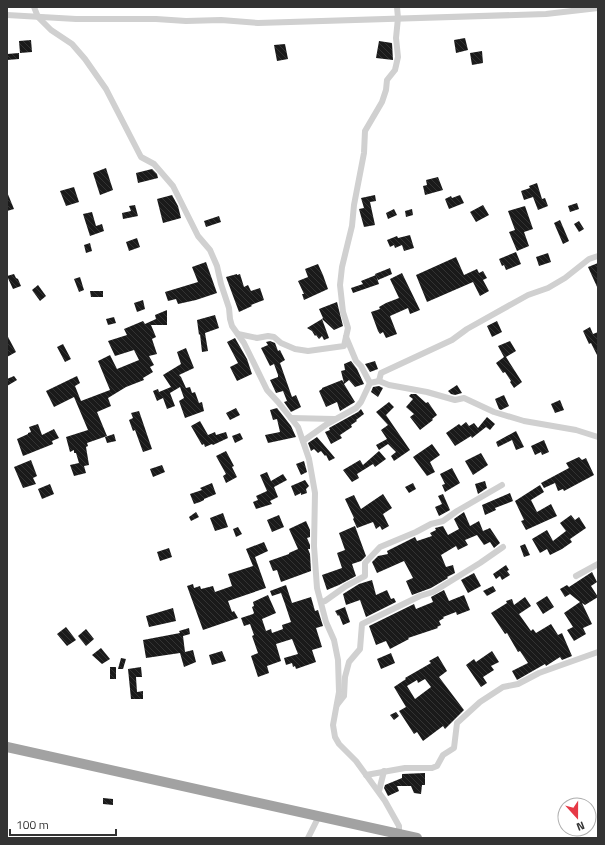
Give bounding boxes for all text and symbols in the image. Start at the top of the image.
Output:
north arrow [557,797,597,837]
scale bar [10,811,116,837]
text: 100 m [16,815,49,834]
text: N [574,818,587,835]

